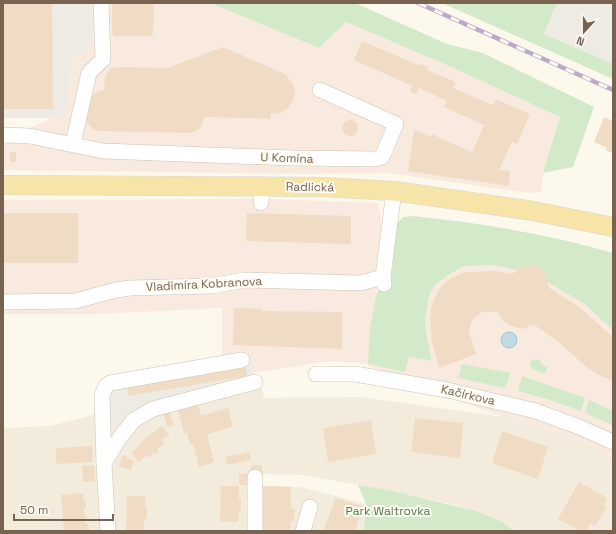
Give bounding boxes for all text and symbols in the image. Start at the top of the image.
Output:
north arrow [564,12,604,52]
text: N [574,33,586,49]
street label: U Komína [260,149,314,167]
street label: Radlická [286,179,334,195]
street label: Vladimíra Kobranova [145,273,263,295]
street label: Kačírkova [439,381,497,409]
scale bar [14,496,113,522]
text: 50 m [20,502,48,518]
park label: Park Waltrovka [346,503,431,519]

